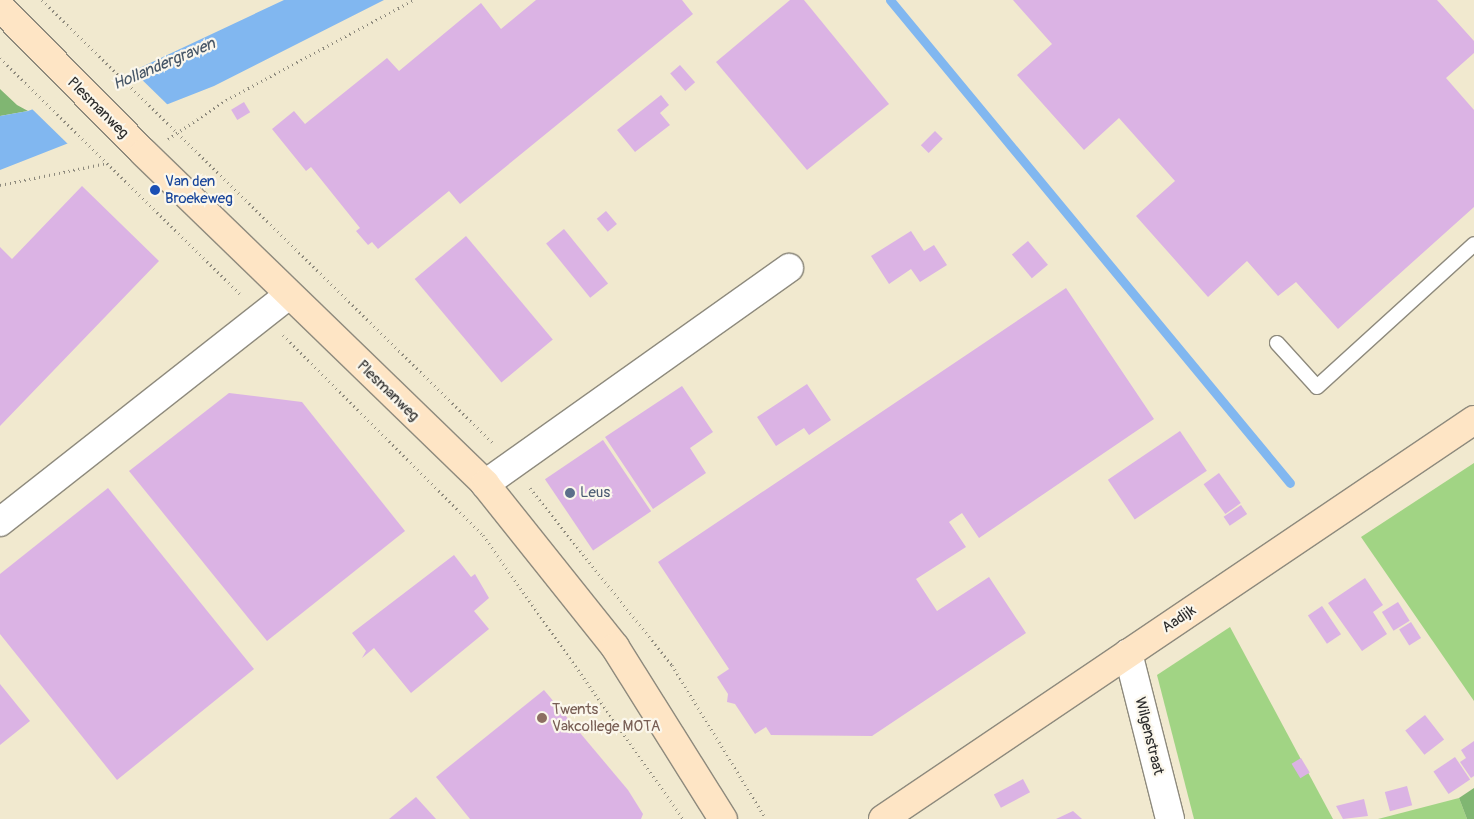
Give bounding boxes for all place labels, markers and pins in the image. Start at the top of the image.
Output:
place label: Van den Broekeweg [165,172,233,207]
marker: Van den Broekeweg [149,184,161,196]
place label: Leus [580,484,610,502]
marker: Leus [564,487,576,499]
place label: Twents Vakcollege MOTA [552,700,661,735]
marker: Twents Vakcollege MOTA [536,712,548,724]

